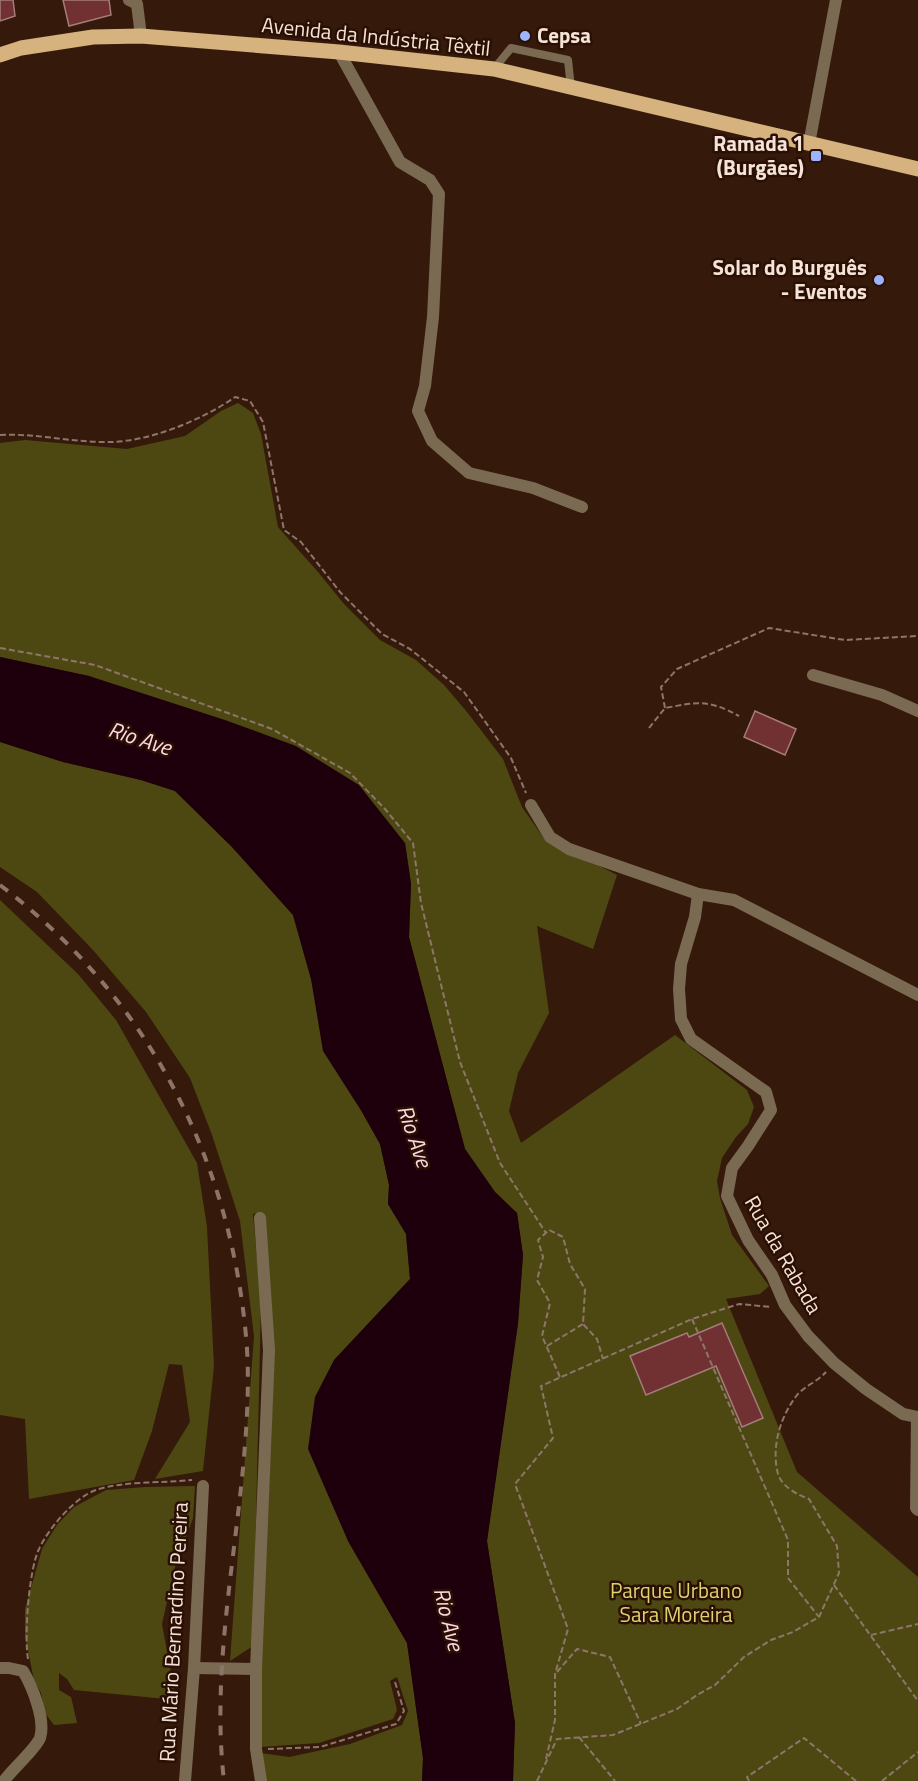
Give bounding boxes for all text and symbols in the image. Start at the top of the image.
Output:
street label: Avenida da Indústria Têxtil [260,8,492,64]
place label: Cepsa [537,19,591,51]
marker: Cepsa [518,29,532,43]
place label: Ramada 1 (Burgães) [713,127,804,183]
marker: Ramada 1 (Burgães) [809,149,823,163]
place label: Solar do Burguês - Eventos [713,251,867,307]
marker: Solar do Burguês - Eventos [872,273,886,287]
water label: Rio Ave [104,712,178,765]
water label: Rio Ave [388,1100,442,1174]
street label: Rua da Rabada [737,1189,831,1320]
street label: Rua Mário Bernardino Pereira [150,1501,196,1763]
park label: Parque Urbano Sara Moreira [610,1574,742,1630]
water label: Rio Ave [425,1584,474,1656]

